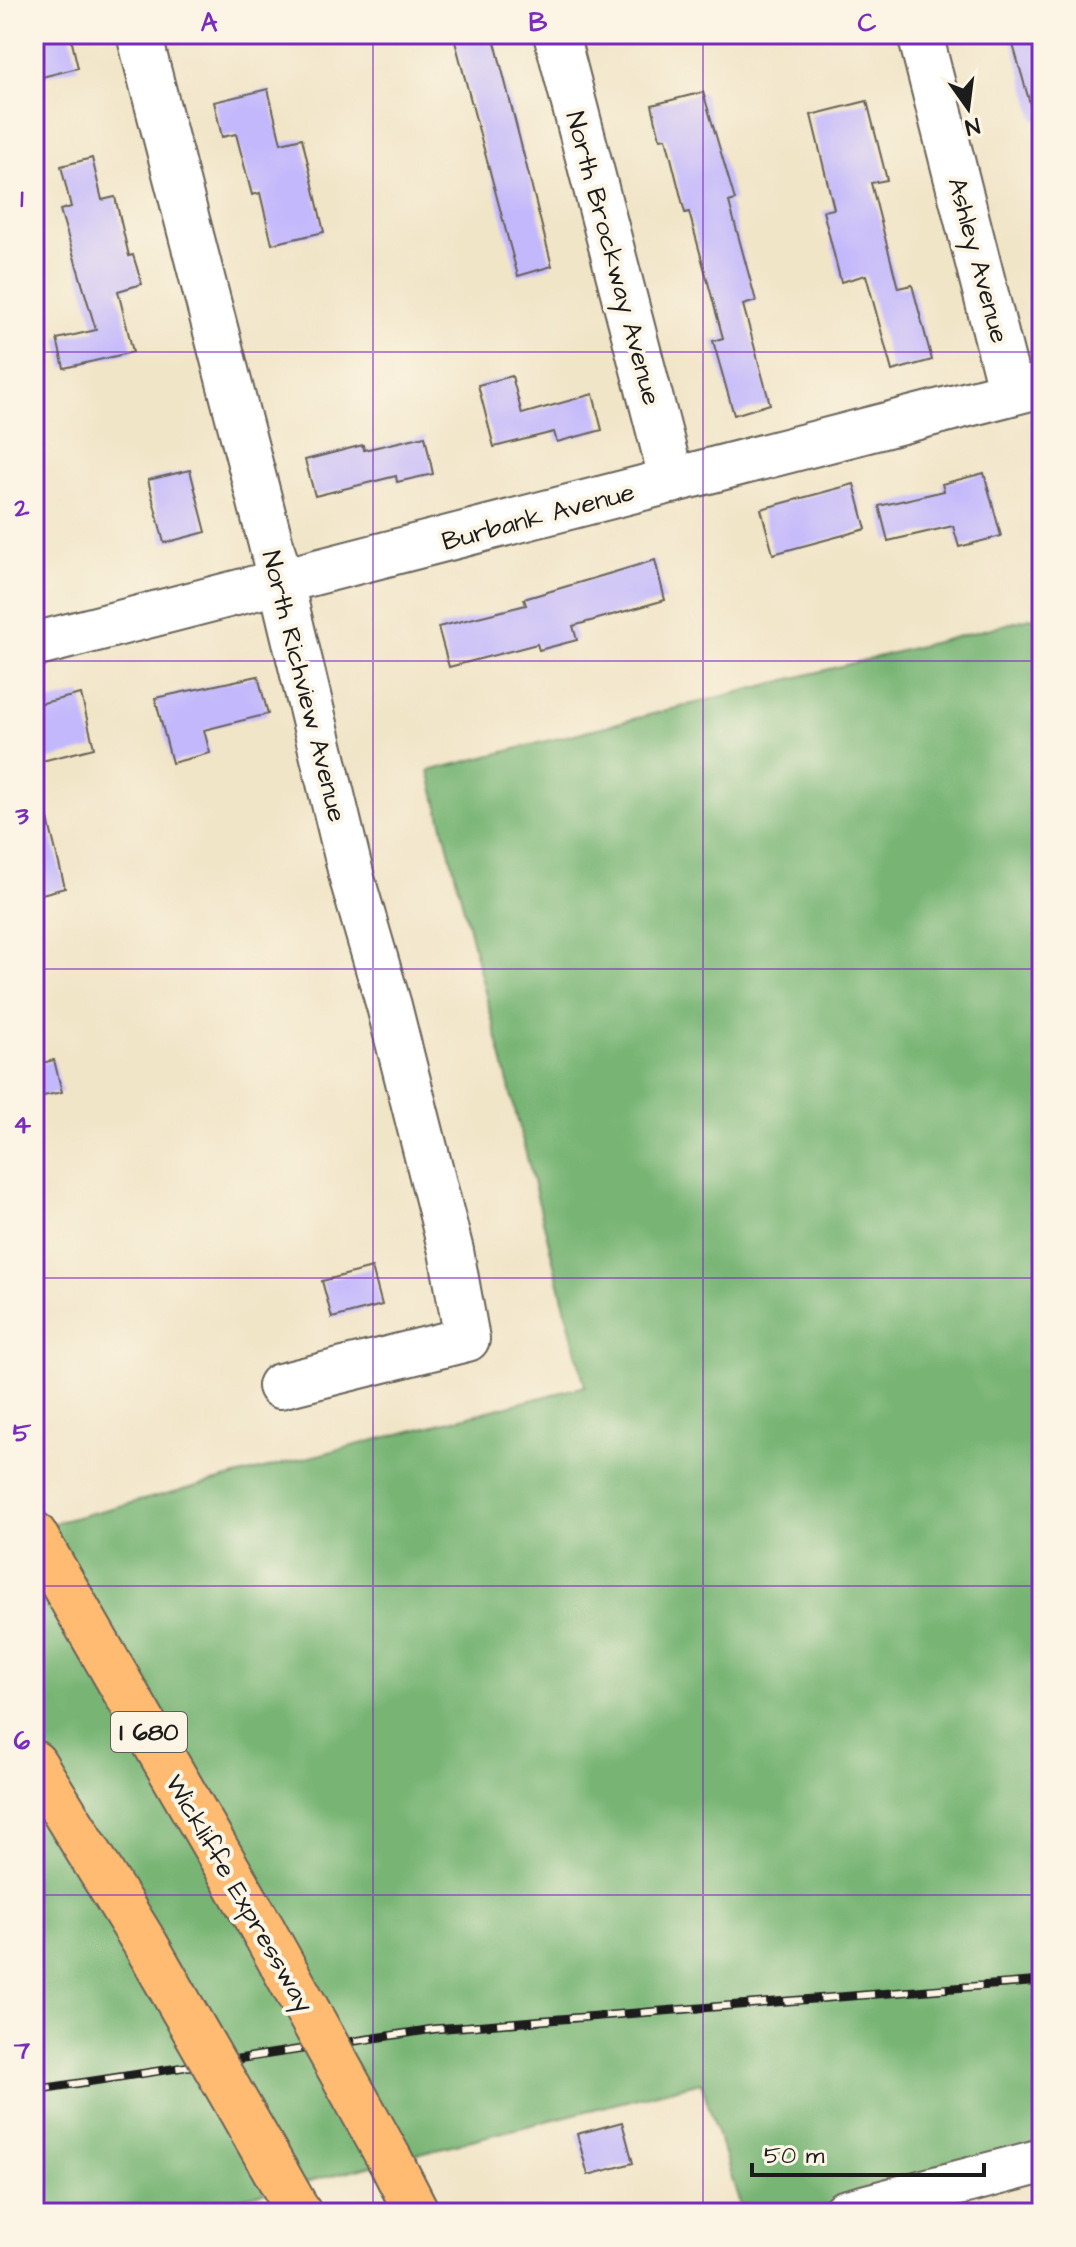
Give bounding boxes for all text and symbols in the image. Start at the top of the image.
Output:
text: A [201,5,218,41]
text: B [529,5,548,41]
text: C [858,5,877,41]
north arrow [928,68,1008,148]
street label: North Brockway Avenue [555,108,670,409]
text: N [962,109,983,143]
street label: Ashley Avenue [937,174,1017,347]
text: 1 [20,181,24,217]
street label: Burbank Avenue [438,474,638,560]
text: 2 [14,490,30,526]
street label: North Richview Avenue [253,547,355,826]
text: 3 [14,798,29,834]
text: 4 [13,1107,31,1143]
text: 5 [13,1415,32,1451]
road number: I 680 [111,1712,187,1752]
text: 6 [14,1723,31,1759]
street label: Wickliffe Expressway [154,1768,322,2020]
text: 7 [13,2032,30,2068]
scale bar [752,2127,984,2177]
text: 50 m [764,2139,825,2173]

